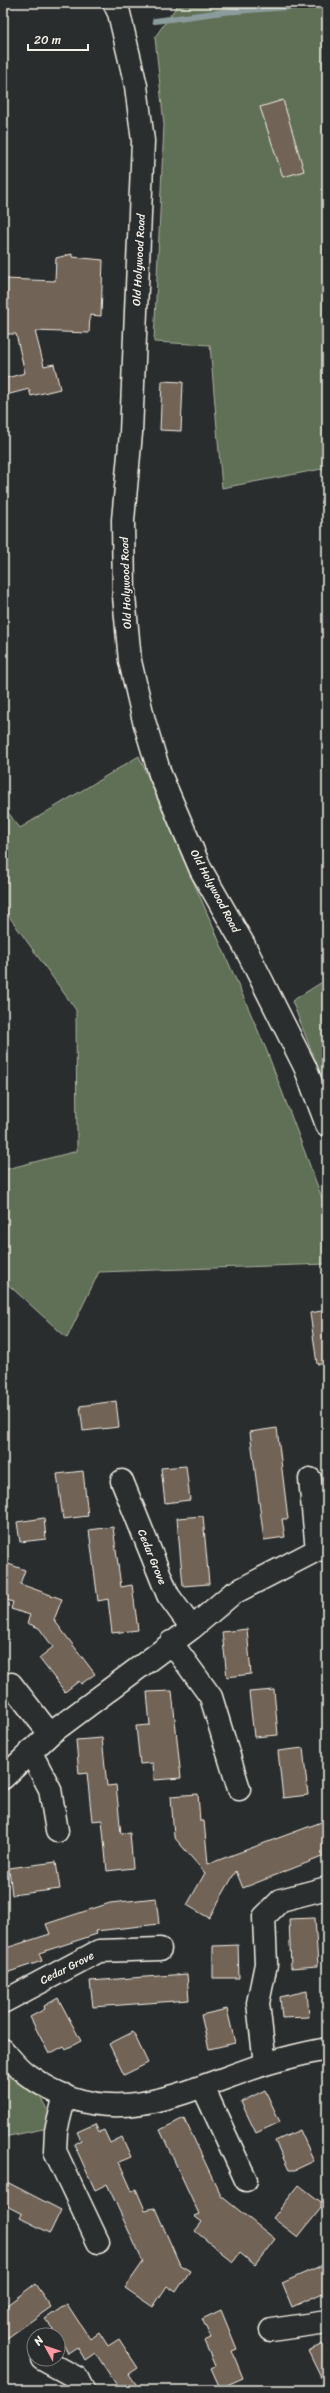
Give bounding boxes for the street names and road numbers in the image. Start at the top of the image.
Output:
street label: Old Holywood Road [127,212,151,306]
street label: Old Holywood Road [115,535,137,629]
street label: Old Holywood Road [185,846,246,937]
street label: Cedar Grove [132,1526,172,1588]
street label: Cedar Grove [36,1946,98,1990]

